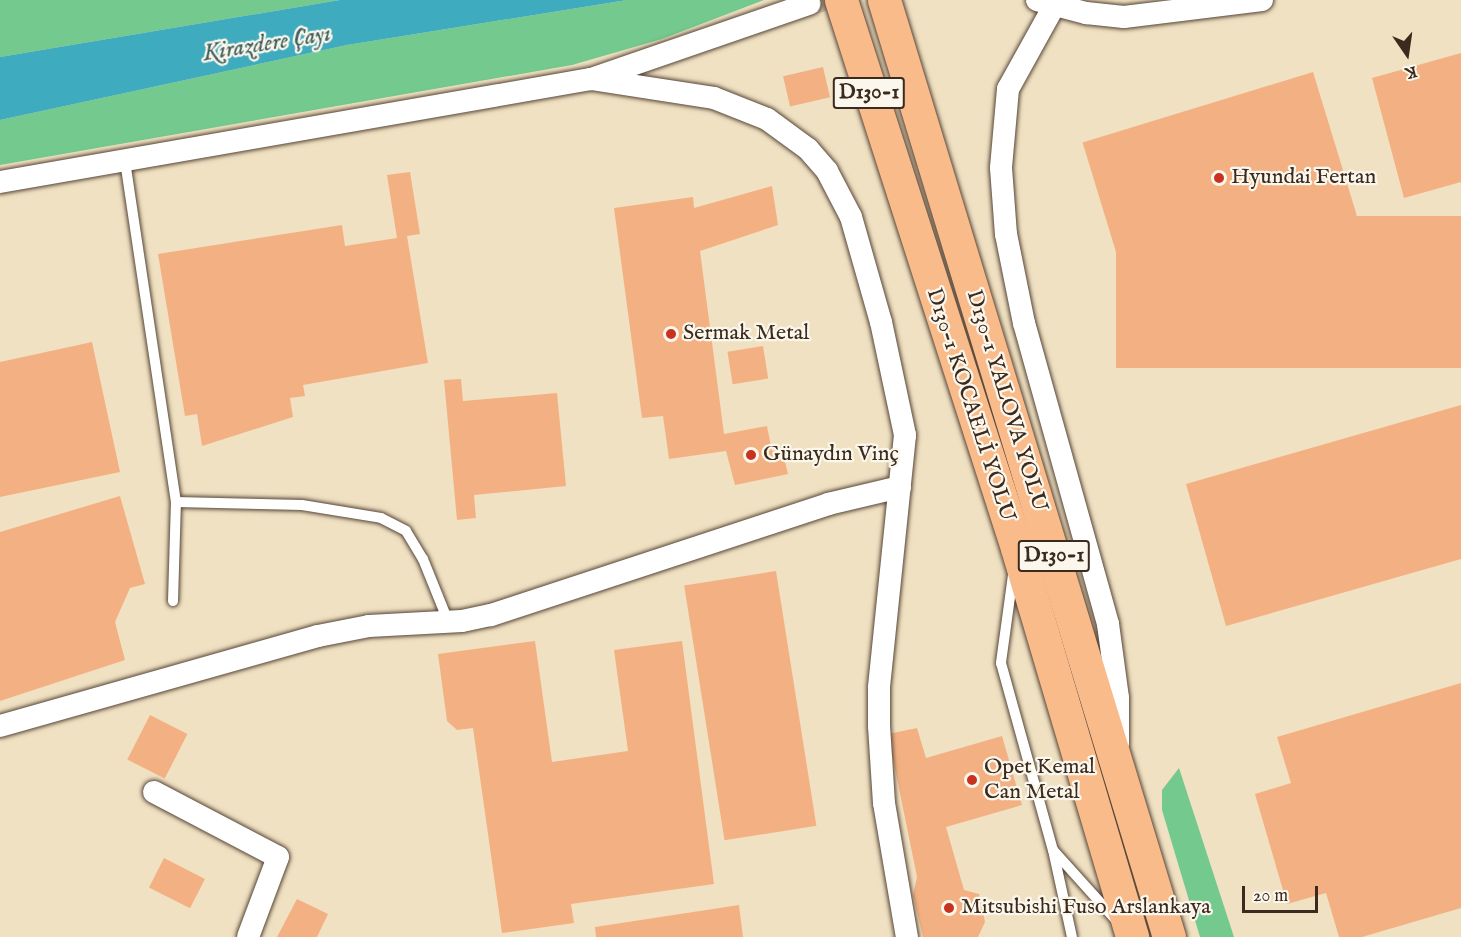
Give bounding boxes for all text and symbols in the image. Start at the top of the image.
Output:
water label: Kirazdere Çayı [201,20,333,68]
north arrow [1377,24,1437,84]
text: K [1403,60,1419,83]
road number: D130-1 [832,75,906,111]
place label: Hyundai Fertan [1231,165,1376,191]
marker: Hyundai Fertan [1212,171,1226,185]
street label: D130-1 KOCAELİ YOLU [920,285,1020,525]
street label: D130-1 YALOVA YOLU [960,287,1052,515]
place label: Sermak Metal [683,321,809,347]
marker: Sermak Metal [664,327,678,341]
place label: Günaydın Vinç [763,442,899,468]
marker: Günaydın Vinç [744,448,758,462]
road number: D130-1 [1016,538,1092,574]
place label: Opet Kemal Can Metal [984,754,1095,806]
marker: Opet Kemal Can Metal [965,773,979,787]
scale bar [1245,874,1322,912]
text: 20 m [1253,885,1288,908]
place label: Mitsubishi Fuso Arslankaya [961,895,1211,921]
marker: Mitsubishi Fuso Arslankaya [942,901,956,915]

